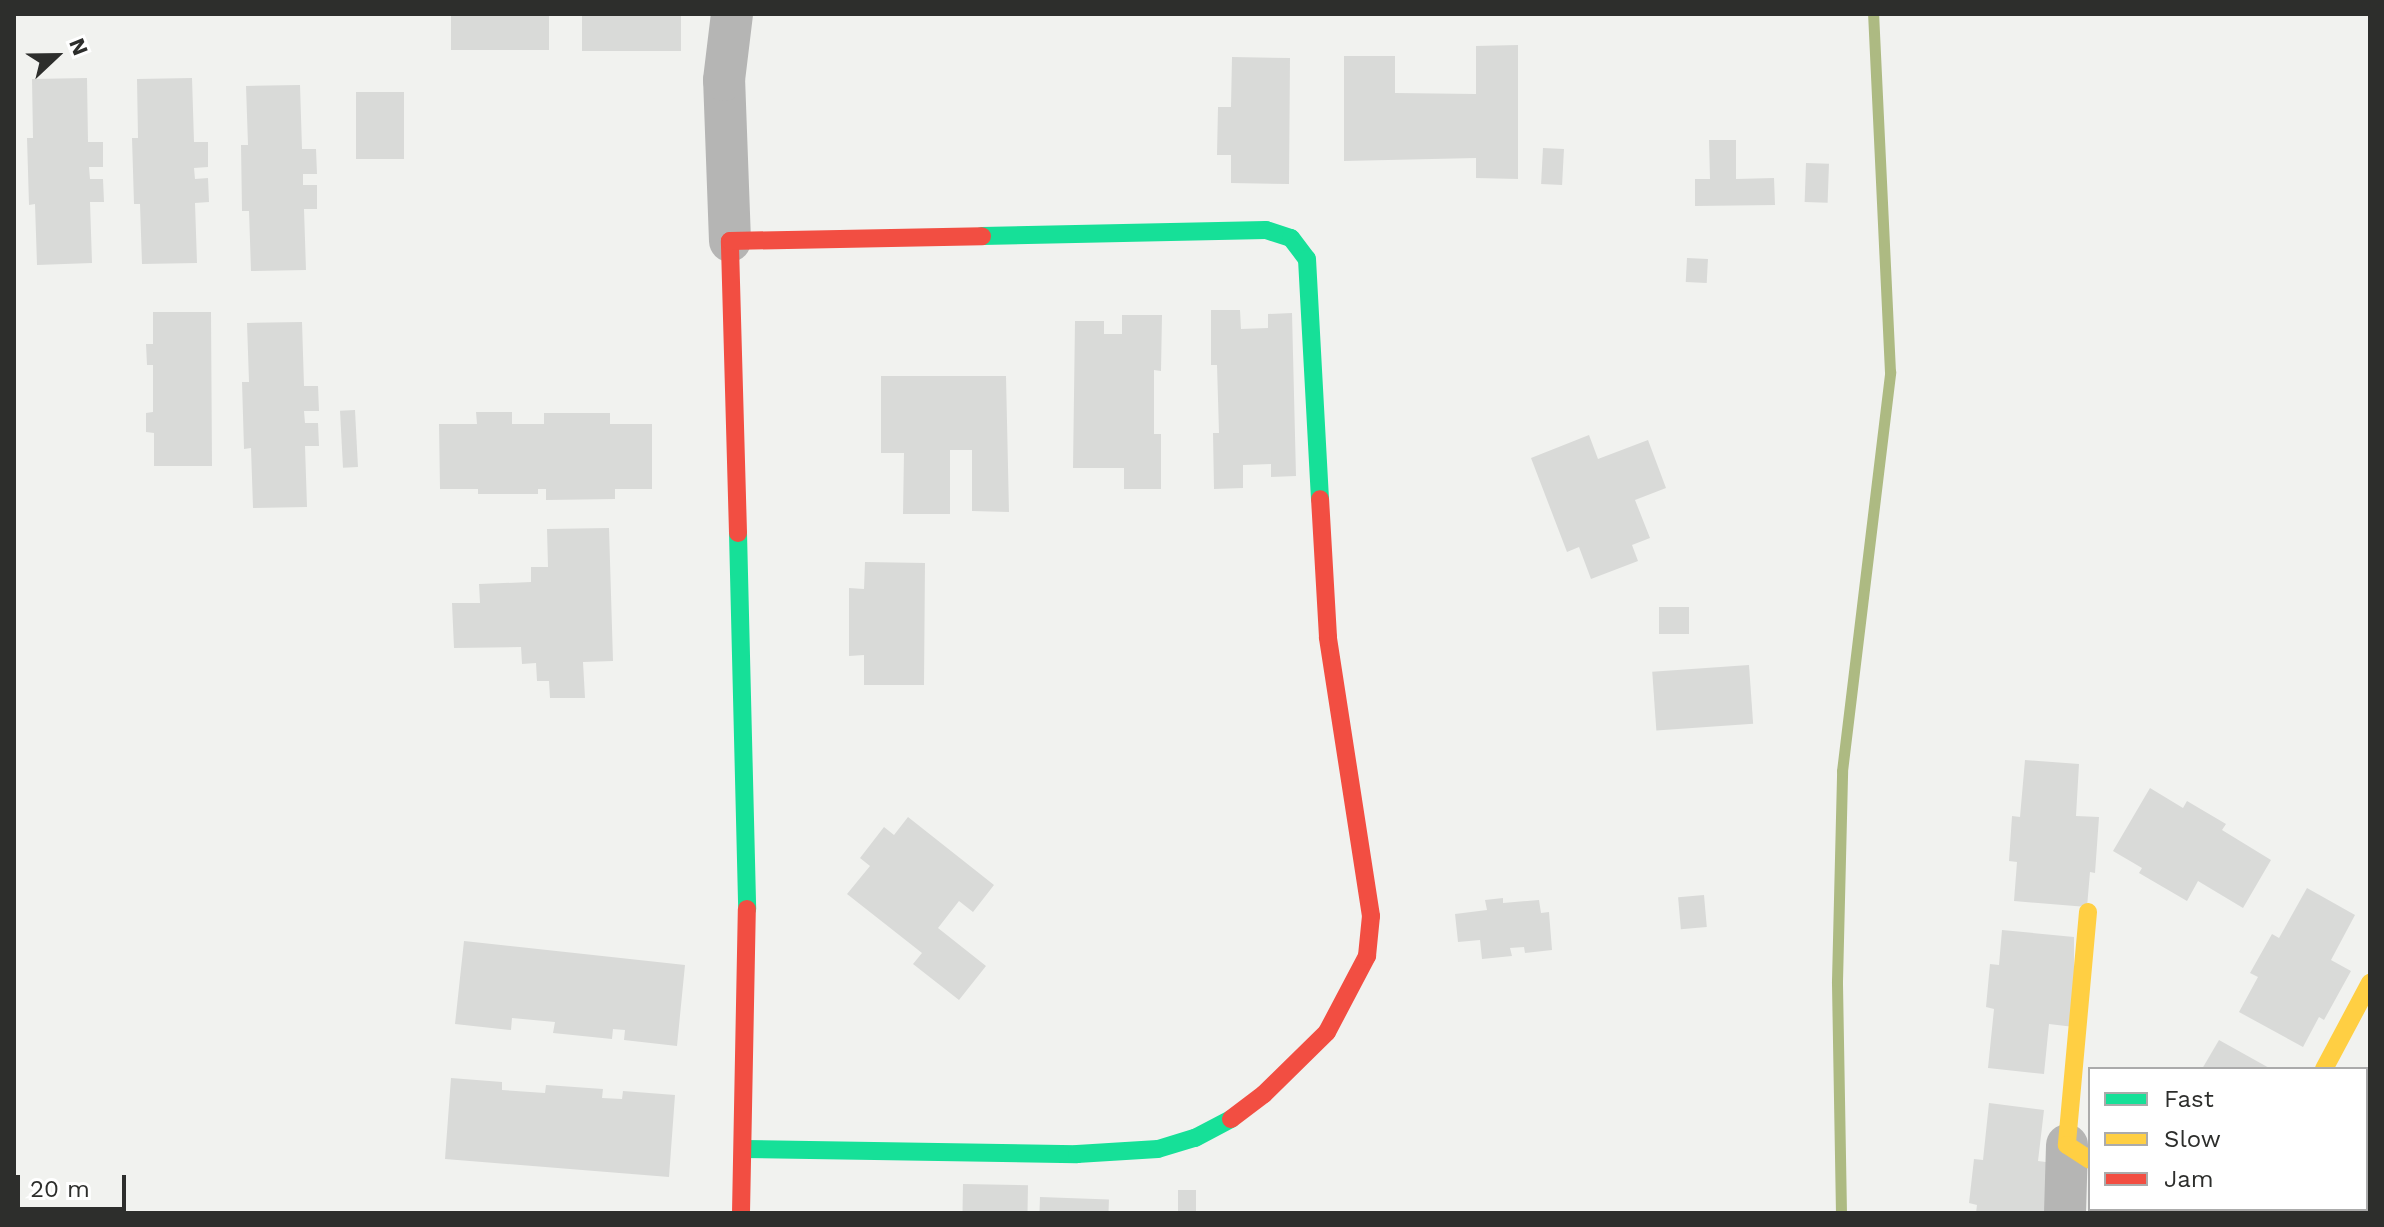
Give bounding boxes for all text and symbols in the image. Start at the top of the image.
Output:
north arrow [16,16,96,96]
text: N [64,35,93,59]
legend [2088,1067,2368,1211]
text: Fast [2164,1085,2214,1113]
text: Slow [2164,1125,2221,1153]
scale bar [20,1159,130,1209]
text: Jam [2164,1165,2214,1193]
text: 20 m [30,1175,90,1203]

